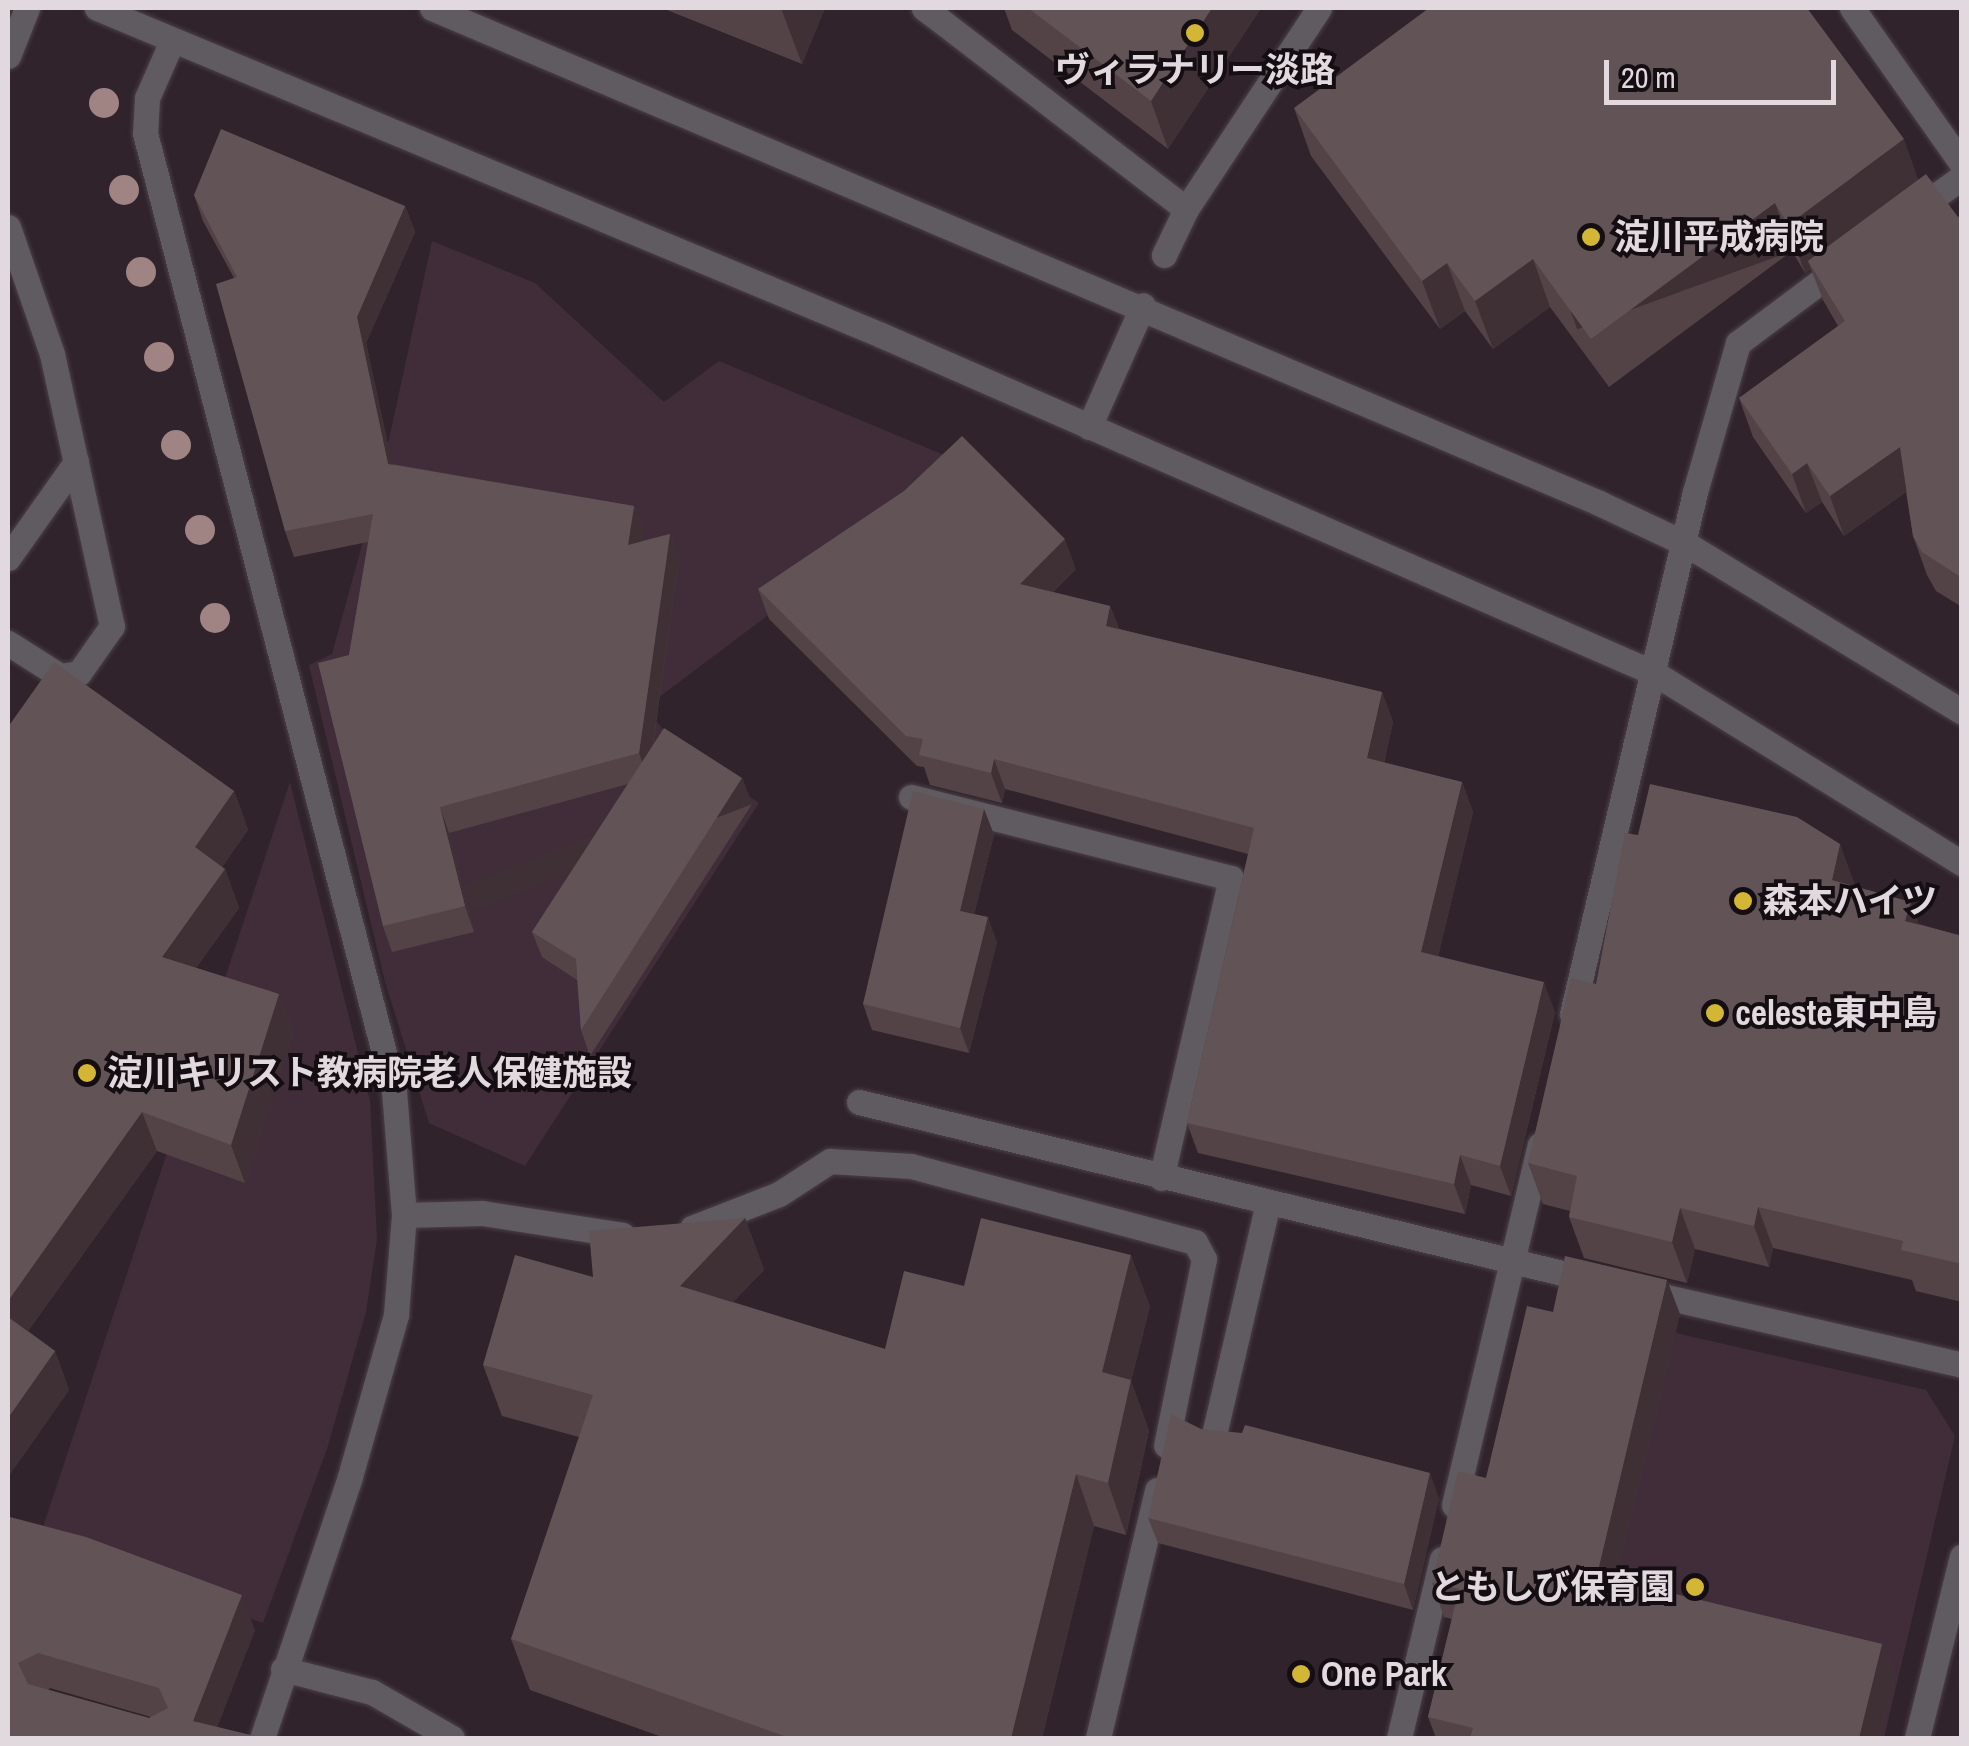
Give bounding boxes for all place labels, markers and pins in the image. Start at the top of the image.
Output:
marker: ヴィラナリー淡路 [1184,22,1206,44]
place label: ヴィラナリー淡路 [1055,49,1335,91]
place label: 淀川平成病院 [1614,216,1824,258]
marker: 淀川平成病院 [1578,224,1604,250]
place label: 森本ハイツ [1763,880,1938,922]
marker: 森本ハイツ [1732,890,1754,912]
place label: celeste東中島 [1735,992,1937,1034]
marker: celeste東中島 [1704,1002,1726,1024]
place label: 淀川キリスト教病院老人保健施設 [107,1052,632,1094]
marker: 淀川キリスト教病院老人保健施設 [76,1062,98,1084]
place label: ともしび保育園 [1430,1566,1675,1608]
marker: ともしび保育園 [1684,1576,1706,1598]
place label: One Park [1321,1653,1447,1695]
marker: One Park [1290,1663,1312,1685]

